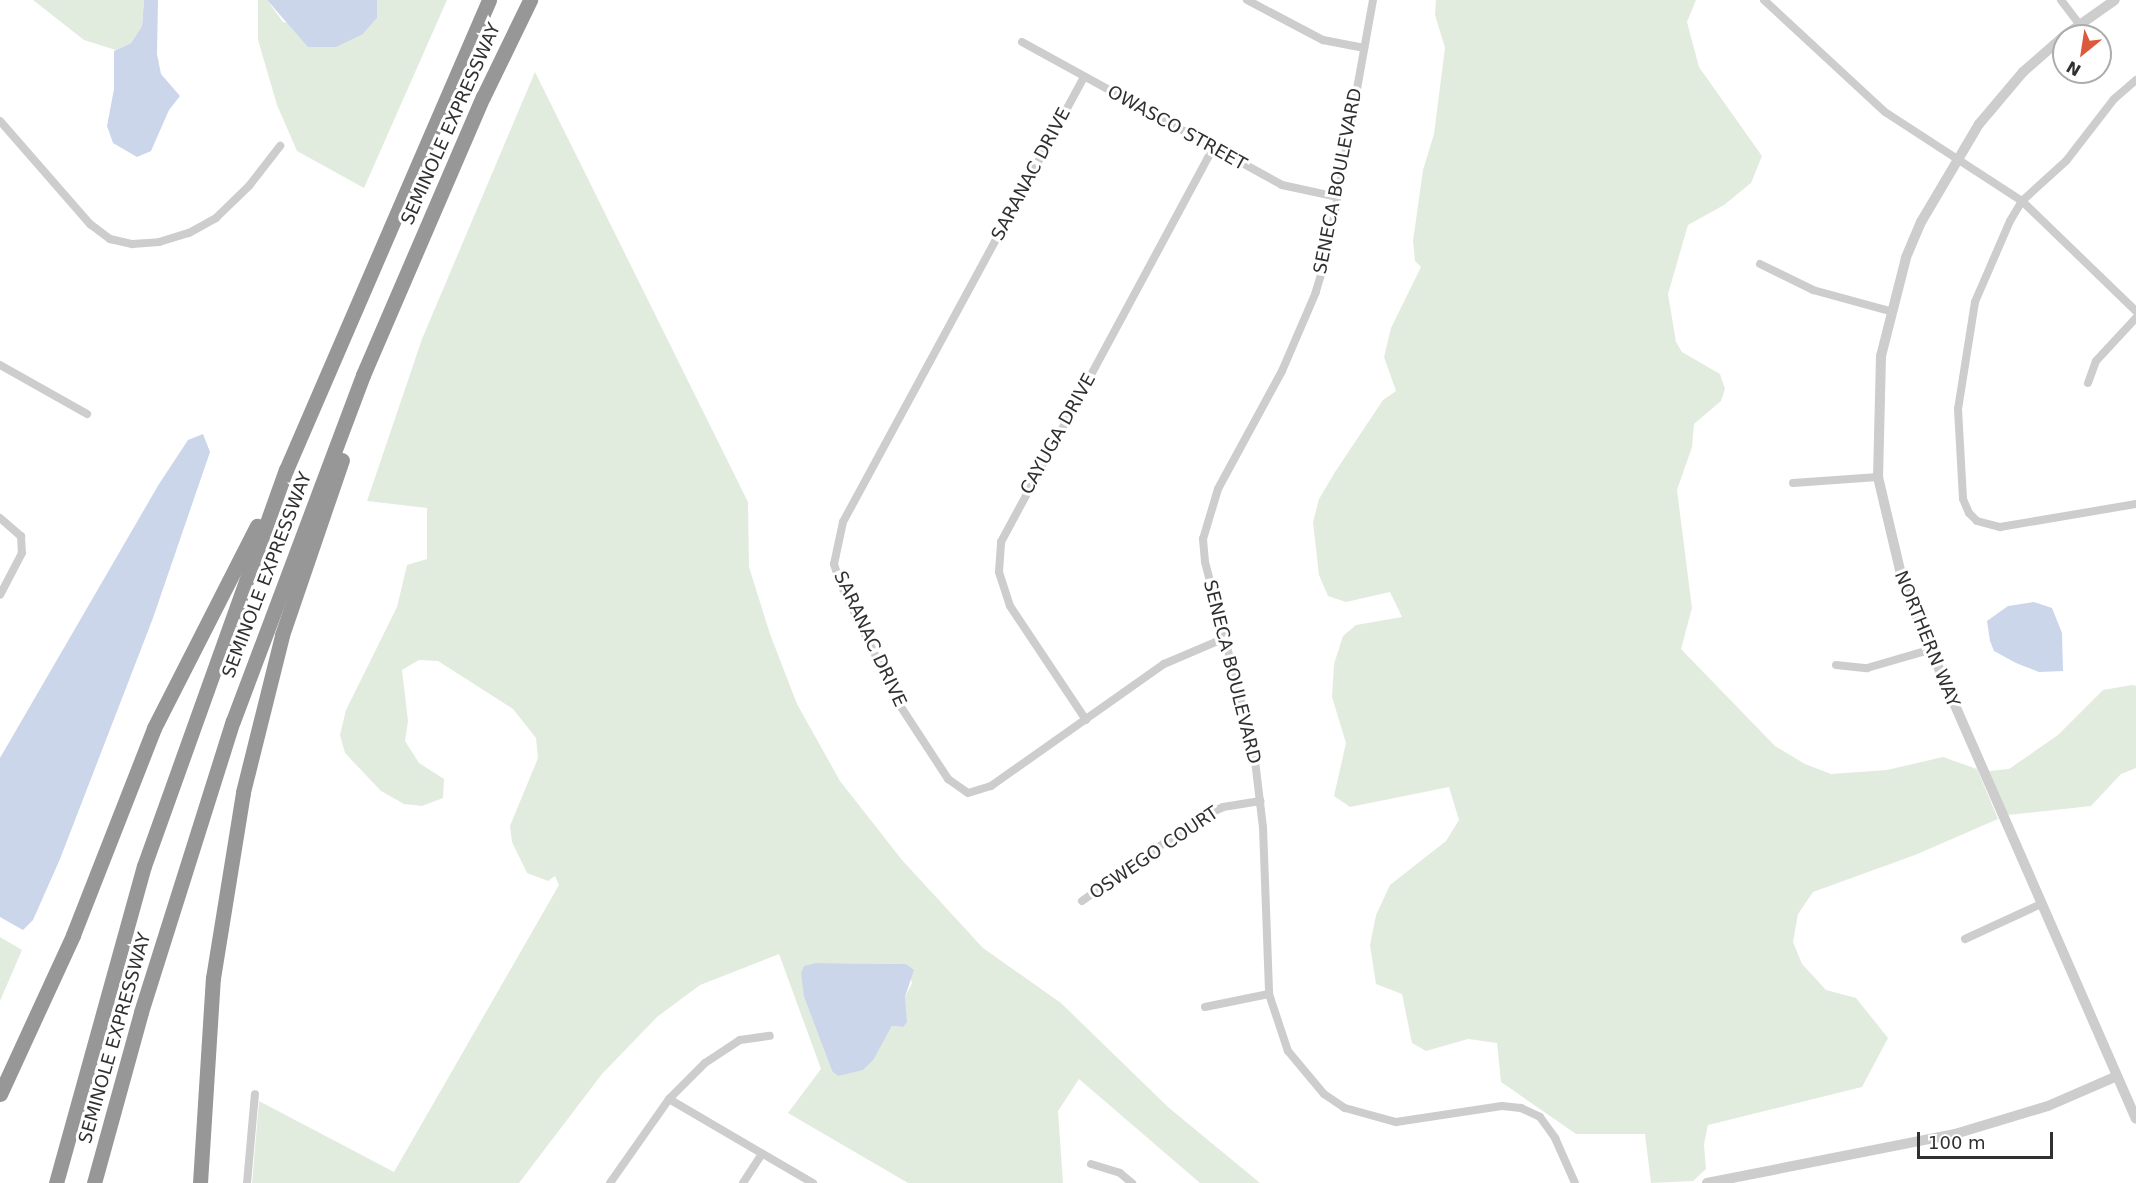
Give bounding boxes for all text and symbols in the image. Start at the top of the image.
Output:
street label: SEMINOLE EXPRESSWAY [397,20,505,228]
north arrow [2052,24,2112,84]
text: N [2063,57,2084,80]
street label: OWASCO STREET [1104,81,1250,175]
street label: SENECA BOULEVARD [1309,86,1367,276]
street label: SARANAC DRIVE [987,104,1075,244]
street label: CAYUGA DRIVE [1016,370,1100,498]
street label: SEMINOLE EXPRESSWAY [218,469,316,681]
street label: SARANAC DRIVE [829,568,911,710]
street label: NORTHERN WAY [1890,568,1964,710]
street label: SENECA BOULEVARD [1199,578,1265,766]
street label: OSWEGO COURT [1085,802,1223,904]
street label: SEMINOLE EXPRESSWAY [75,930,155,1146]
scale bar [1920,1120,2056,1158]
text: 100 m [1928,1132,1986,1153]

